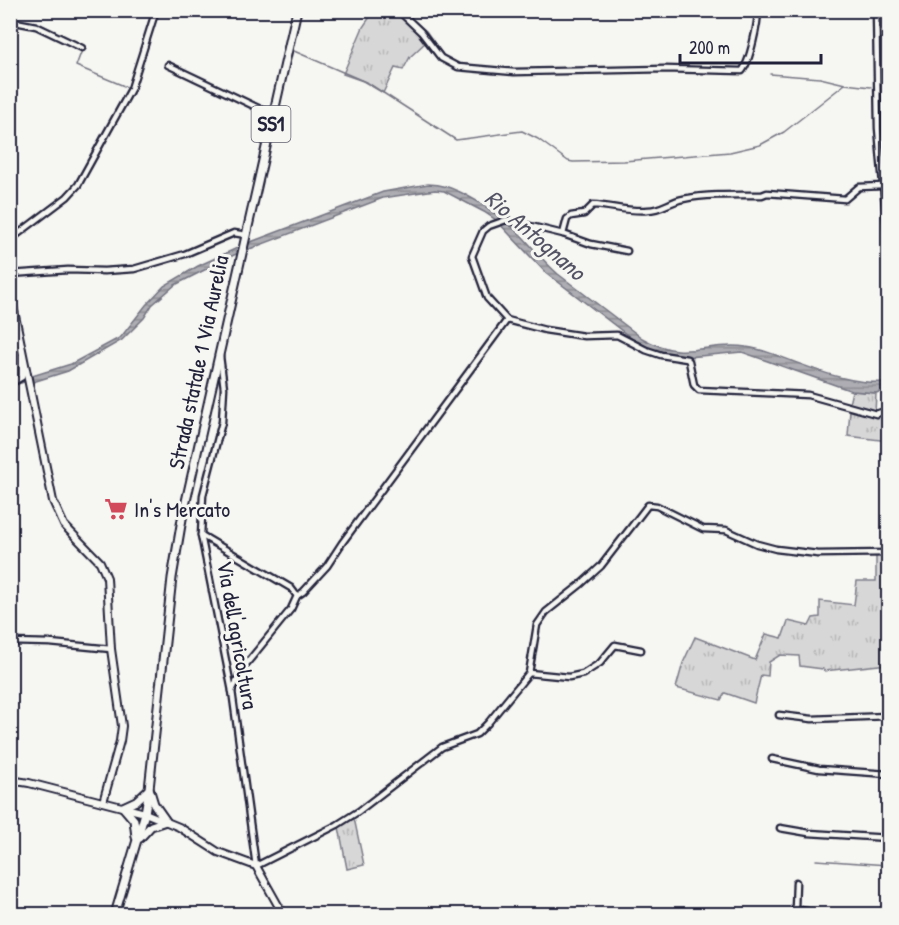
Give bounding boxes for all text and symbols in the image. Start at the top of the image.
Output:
scale bar [680,27,821,65]
text: 200 m [689,35,730,60]
road number: SS1 [252,106,290,142]
water label: Rio Antognano [478,182,594,289]
street label: Strada statale 1 Via Aurelia [161,252,235,472]
place label: In's Mercato [134,494,230,524]
supermarket icon: In's Mercato [103,496,129,522]
street label: Via dell'agricoltura [210,559,266,712]

